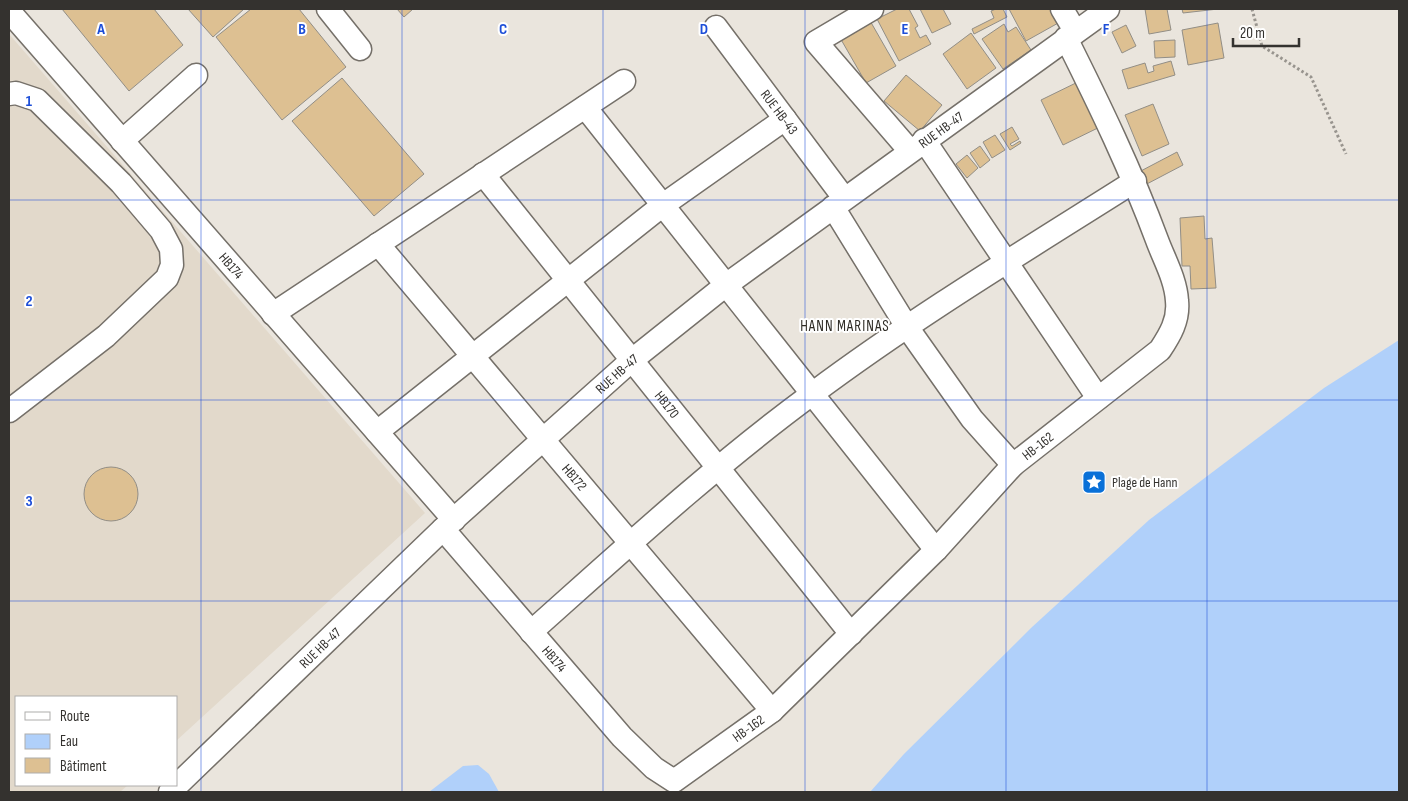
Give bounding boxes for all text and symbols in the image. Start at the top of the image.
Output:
scale bar [1233,15,1299,47]
text: A [96,20,105,39]
text: B [298,20,306,39]
text: C [499,20,507,39]
text: D [700,20,708,39]
text: E [902,20,909,39]
text: F [1103,20,1110,39]
text: 20 m [1240,24,1265,43]
street label: RUE HB-43 [757,86,801,138]
text: 1 [26,92,33,111]
street label: RUE HB-47 [915,108,967,152]
street label: HB174 [215,249,247,282]
text: 2 [25,292,33,311]
district label: HANN MARINAS [800,317,890,336]
street label: RUE HB-47 [592,350,642,398]
street label: HB170 [651,388,683,422]
street label: HB-162 [1019,428,1057,464]
street label: HB172 [558,461,590,494]
place icon: Plage de Hann [1081,469,1107,495]
place label: Plage de Hann [1112,474,1177,491]
text: 3 [25,492,33,511]
street label: RUE HB-47 [296,624,345,672]
street label: HB174 [538,642,570,676]
legend [15,696,178,786]
text: Route [60,707,90,726]
street label: HB-162 [729,711,768,746]
text: Eau [60,732,78,751]
text: Bâtiment [60,757,107,776]

